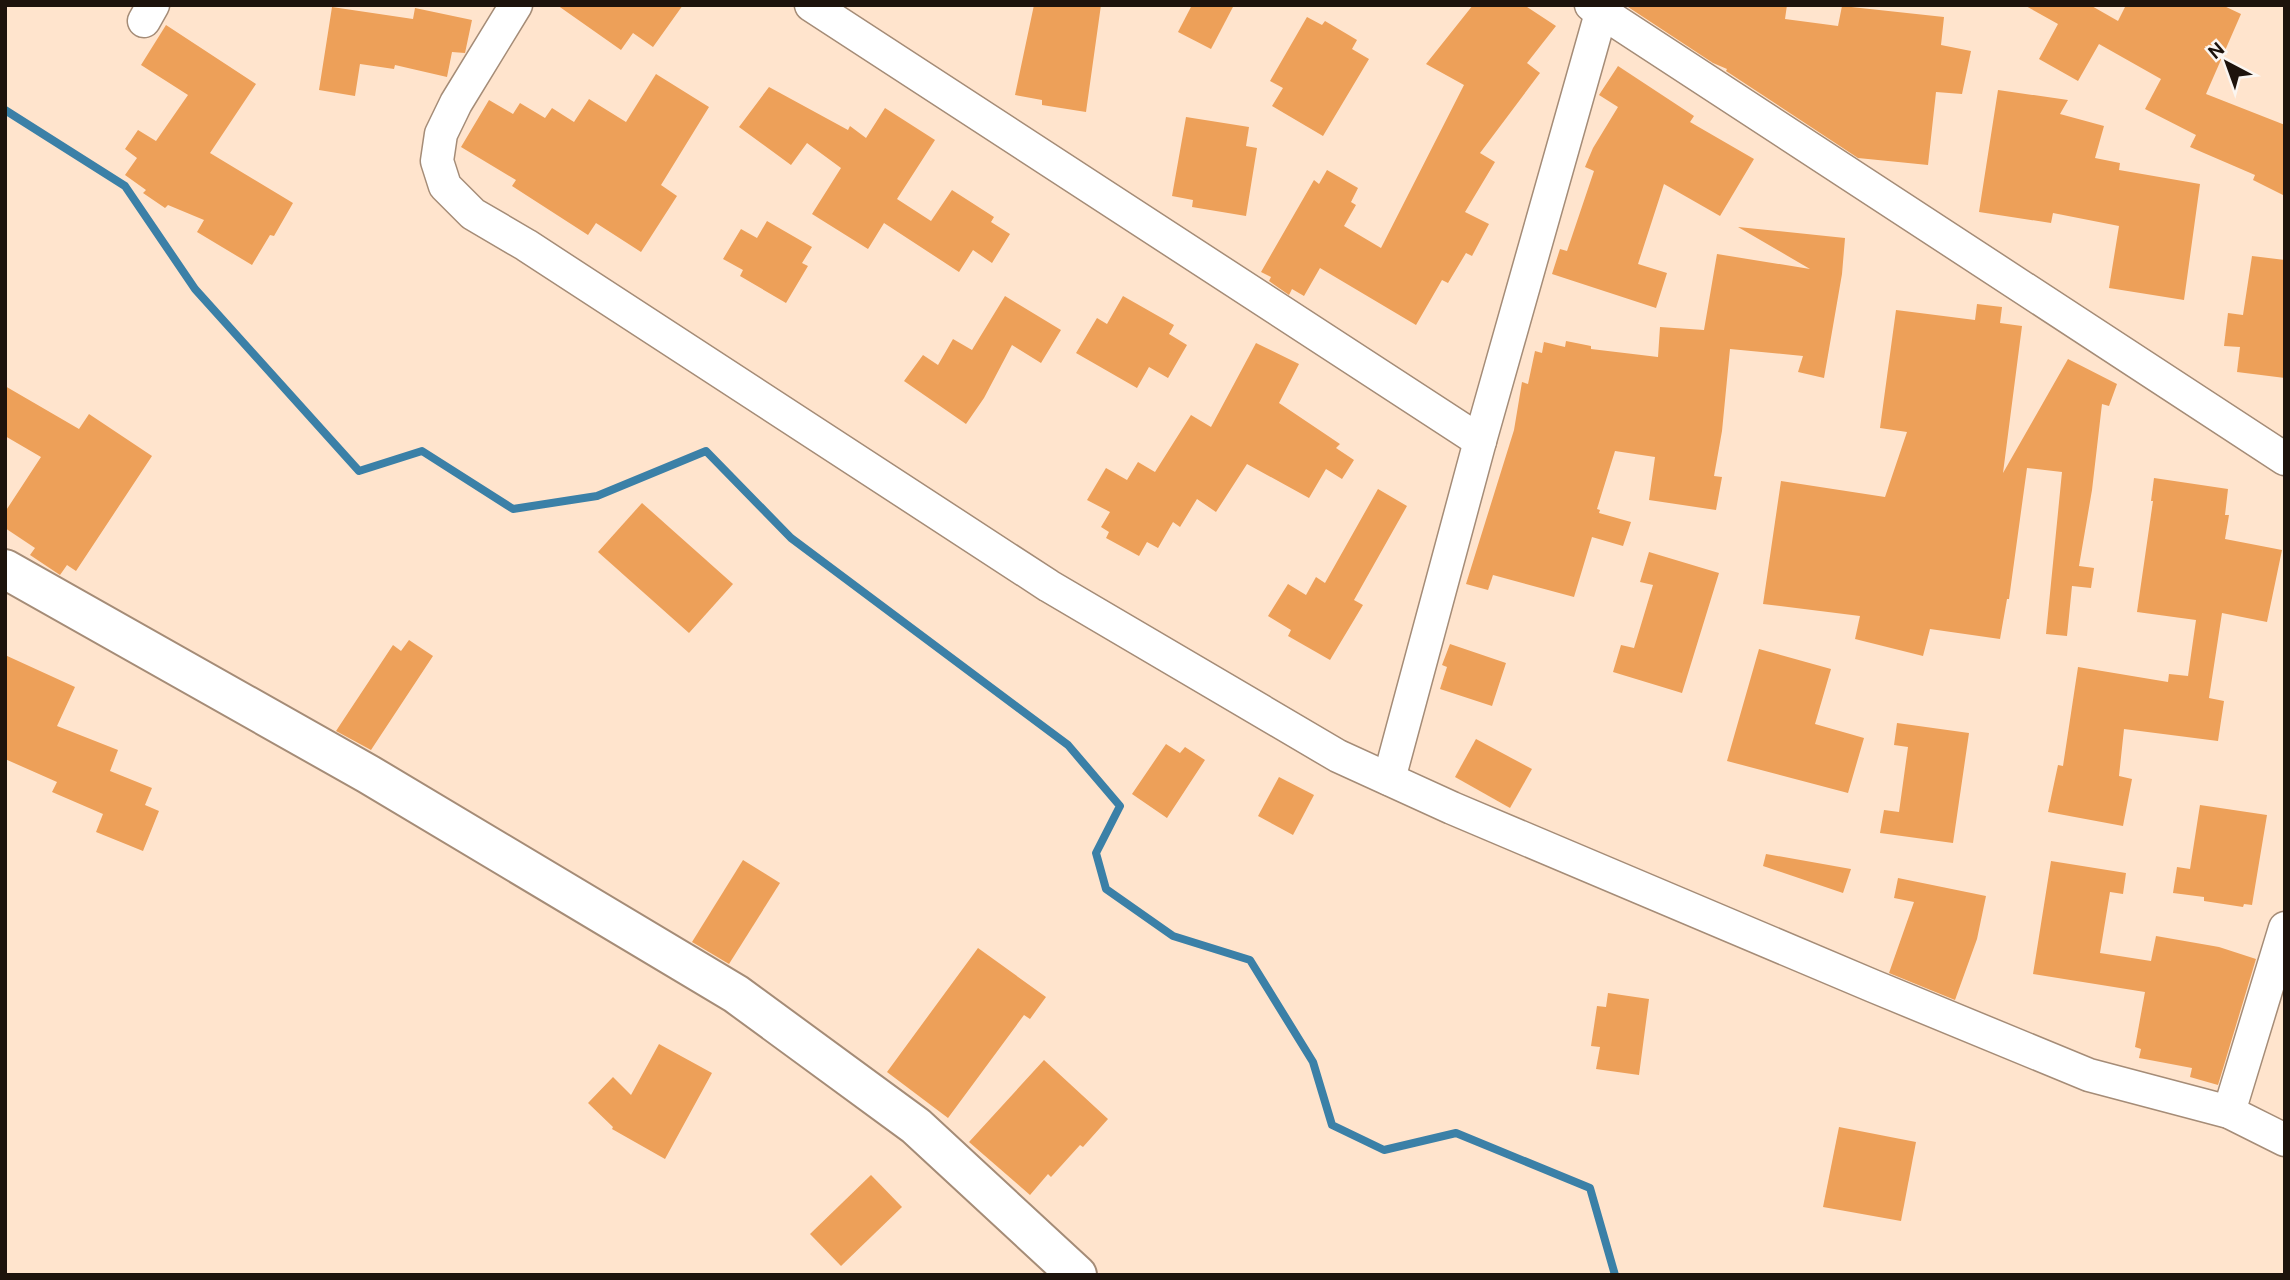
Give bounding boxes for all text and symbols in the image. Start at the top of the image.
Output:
north arrow [2192,28,2262,98]
text: N [2203,37,2230,65]

